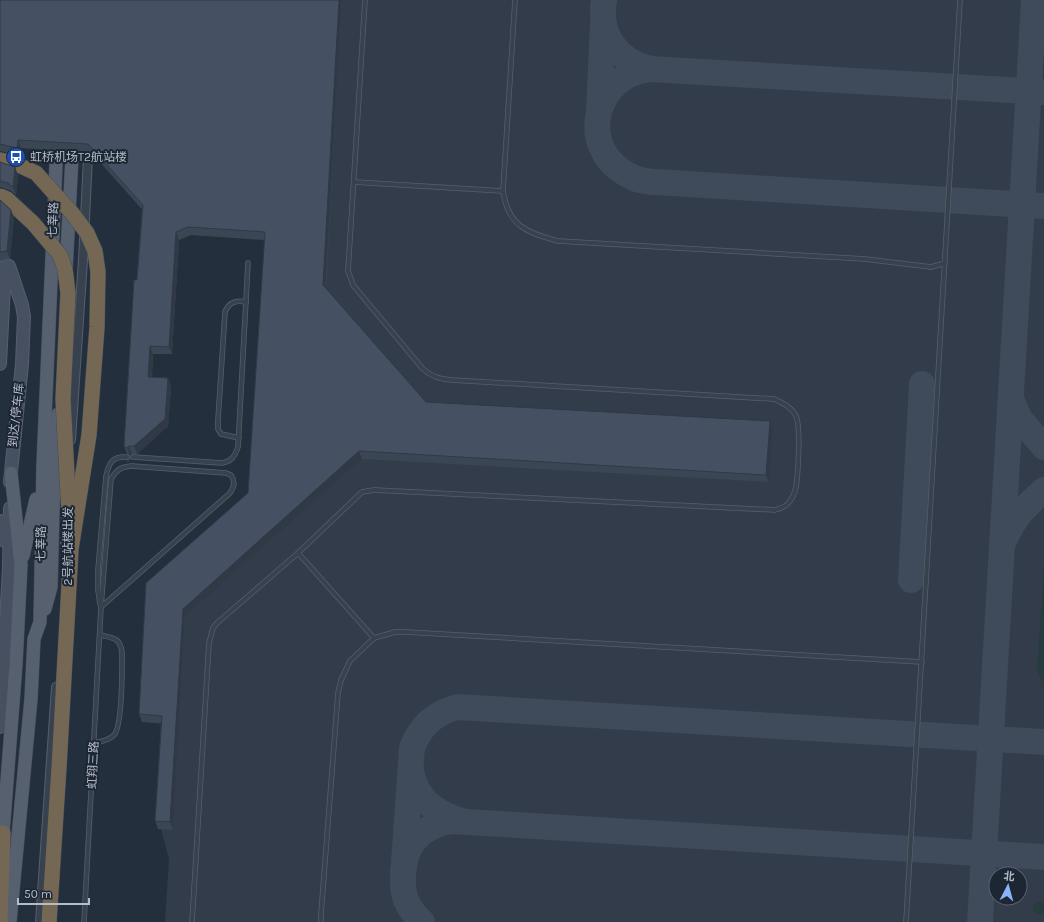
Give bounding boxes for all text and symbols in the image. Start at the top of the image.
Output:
bus stop icon: 虹桥机场T2航站楼 [5,146,27,168]
place label: 虹桥机场T2航站楼 [30,150,127,164]
street label: 七莘路 [45,202,61,238]
street label: 到达/停车库 [6,382,26,448]
street label: 2号航站楼出发 [61,507,75,585]
street label: 七莘路 [34,526,48,562]
street label: 虹翔三路 [85,741,101,789]
north arrow [988,866,1028,906]
text: 北 [1003,870,1015,884]
scale bar [18,880,89,906]
text: 50 m [24,887,52,901]

